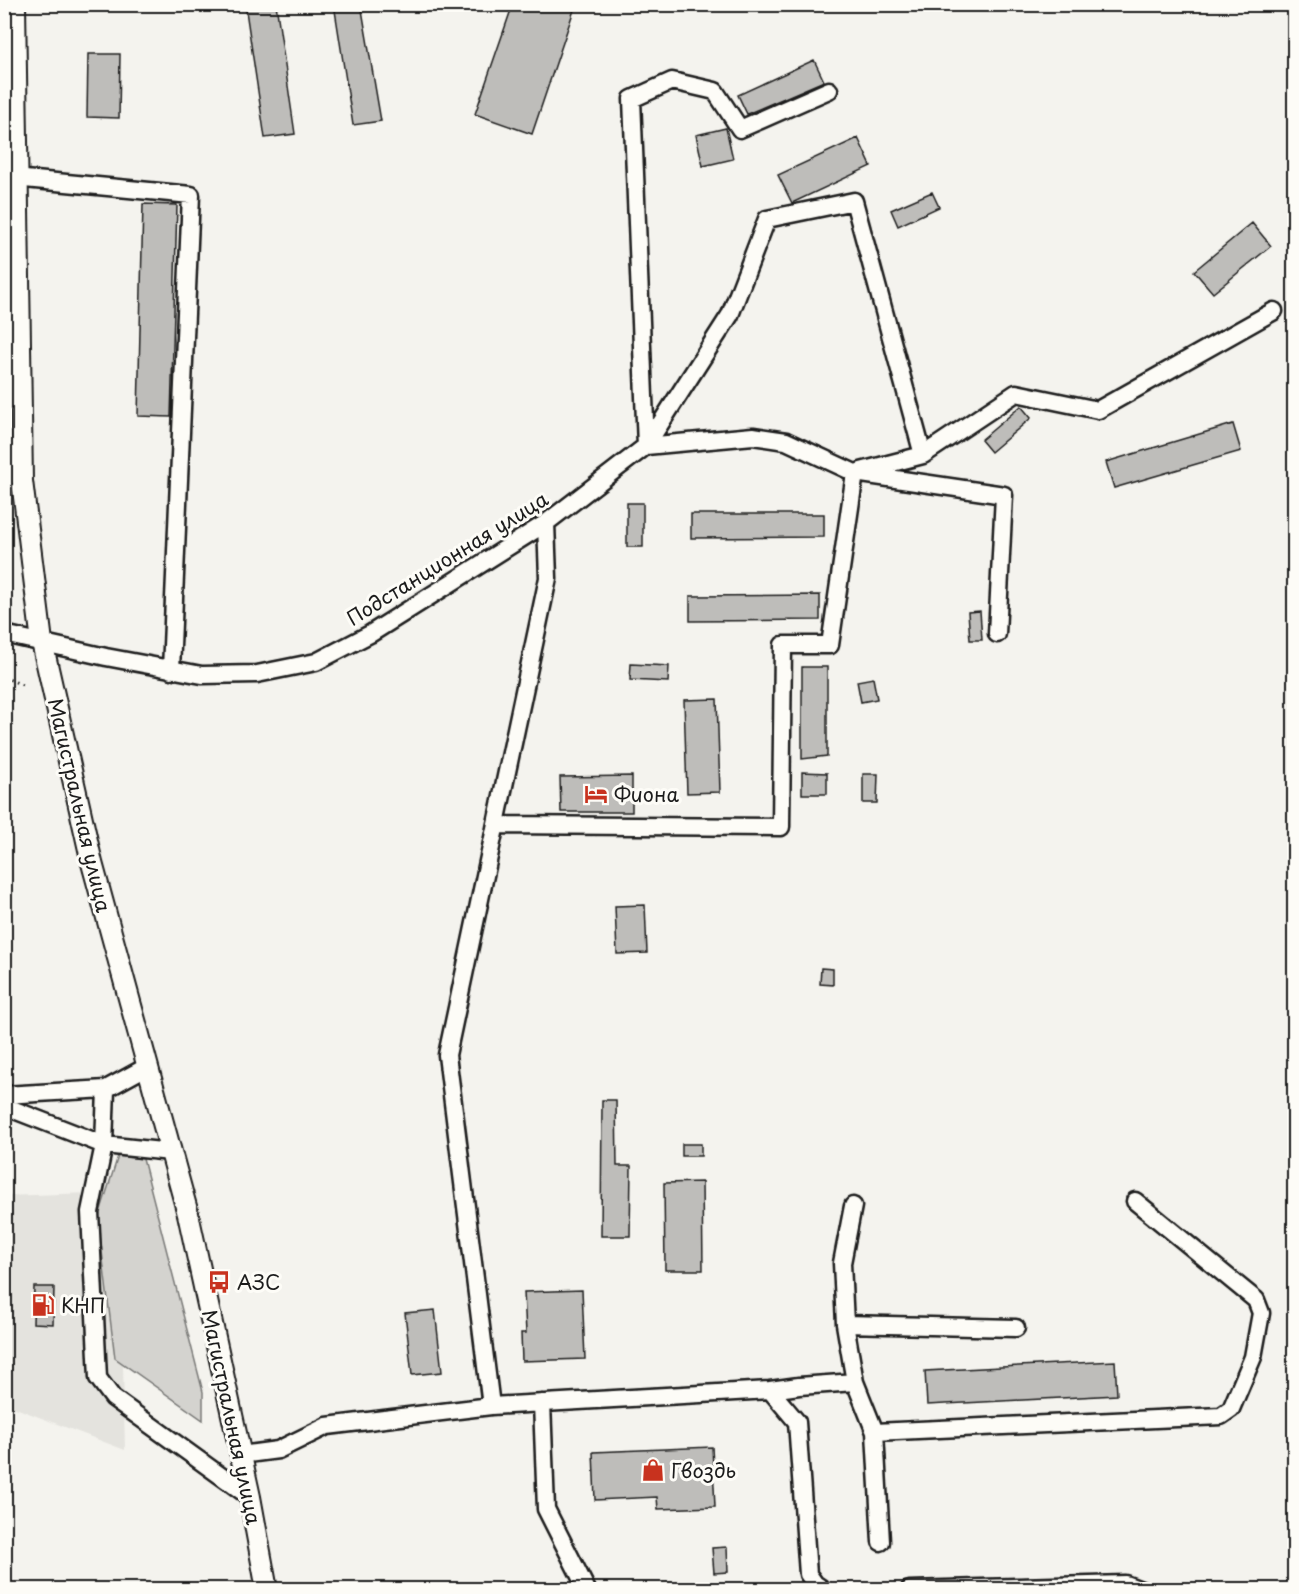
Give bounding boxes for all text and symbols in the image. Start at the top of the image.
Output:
street label: Подстанционная улица [340,483,554,632]
street label: Магистральная улица [41,695,119,915]
place label: Фиона [614,779,679,809]
hotel icon: Фиона [583,781,609,807]
place label: АЗС [237,1267,280,1297]
bus stop icon: АЗС [206,1269,232,1295]
place label: КНП [61,1290,106,1320]
fuel station icon: КНП [30,1292,56,1318]
street label: Магистральная улица [195,1307,270,1528]
place label: Гвоздь [671,1455,736,1485]
shop icon: Гвоздь [640,1457,666,1483]

